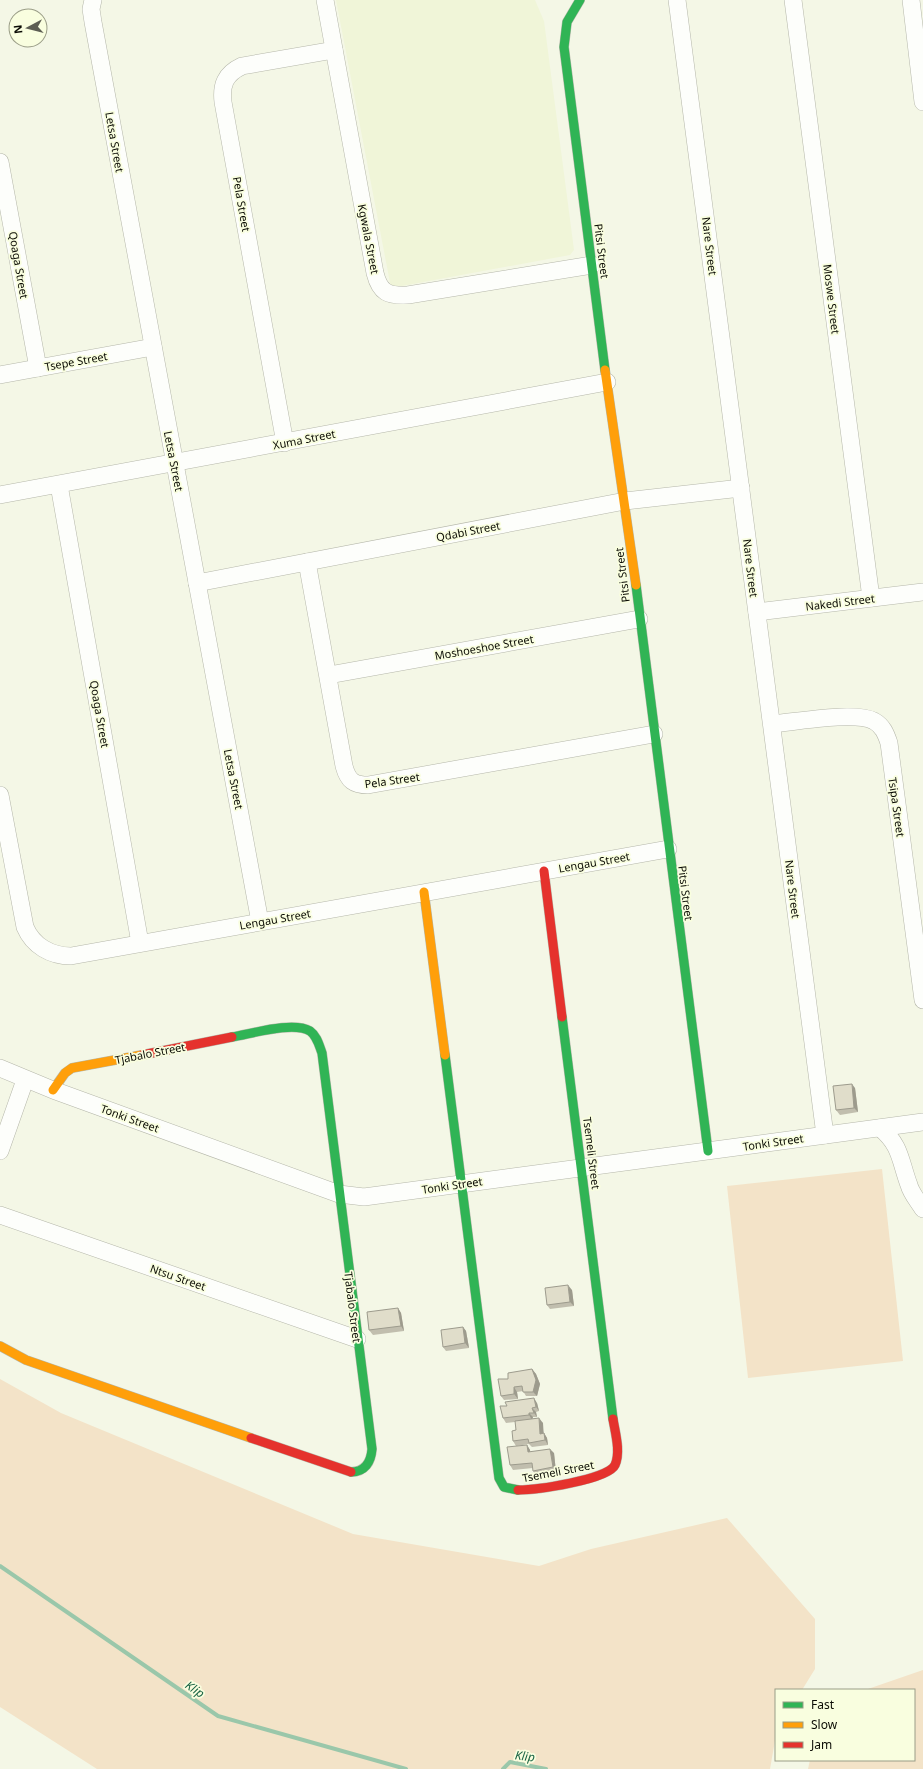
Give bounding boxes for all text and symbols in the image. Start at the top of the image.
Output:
north arrow [8,8,48,48]
text: N [10,24,26,35]
street label: Letsa Street [102,111,128,173]
street label: Pela Street [230,175,254,233]
street label: Kgwala Street [355,203,383,275]
street label: Nare Street [699,216,721,276]
street label: Pitsi Street [591,223,613,279]
street label: Qoaga Street [6,230,32,300]
street label: Moswe Street [820,263,844,335]
street label: Tsepe Street [43,348,109,374]
street label: Xuma Street [272,426,337,452]
street label: Letsa Street [161,430,187,492]
street label: Qdabi Street [435,517,501,545]
street label: Nare Street [740,538,762,598]
street label: Pitsi Street [611,547,633,603]
street label: Nakedi Street [804,590,876,614]
street label: Moshoeshoe Street [433,631,535,663]
street label: Qoaga Street [87,679,113,749]
street label: Letsa Street [221,748,247,810]
street label: Pela Street [363,769,421,791]
street label: Tsipa Street [885,776,909,838]
street label: Lengau Street [557,848,631,876]
street label: Nare Street [782,859,804,919]
street label: Pitsi Street [675,865,697,921]
street label: Lengau Street [238,905,312,933]
street label: Tjabalo Street [114,1039,186,1067]
street label: Tonki Street [99,1101,161,1136]
street label: Tsemeli Street [580,1116,604,1190]
street label: Tonki Street [742,1130,804,1154]
street label: Tonki Street [421,1173,483,1197]
street label: Ntsu Street [148,1260,208,1294]
street label: Tjabalo Street [341,1271,365,1343]
street label: Tsemeli Street [521,1457,595,1485]
water label: Klip [182,1676,208,1702]
legend [775,1689,915,1761]
text: Fast [811,1696,835,1713]
text: Slow [811,1716,838,1733]
text: Jam [810,1736,832,1753]
water label: Klip [514,1746,536,1766]

